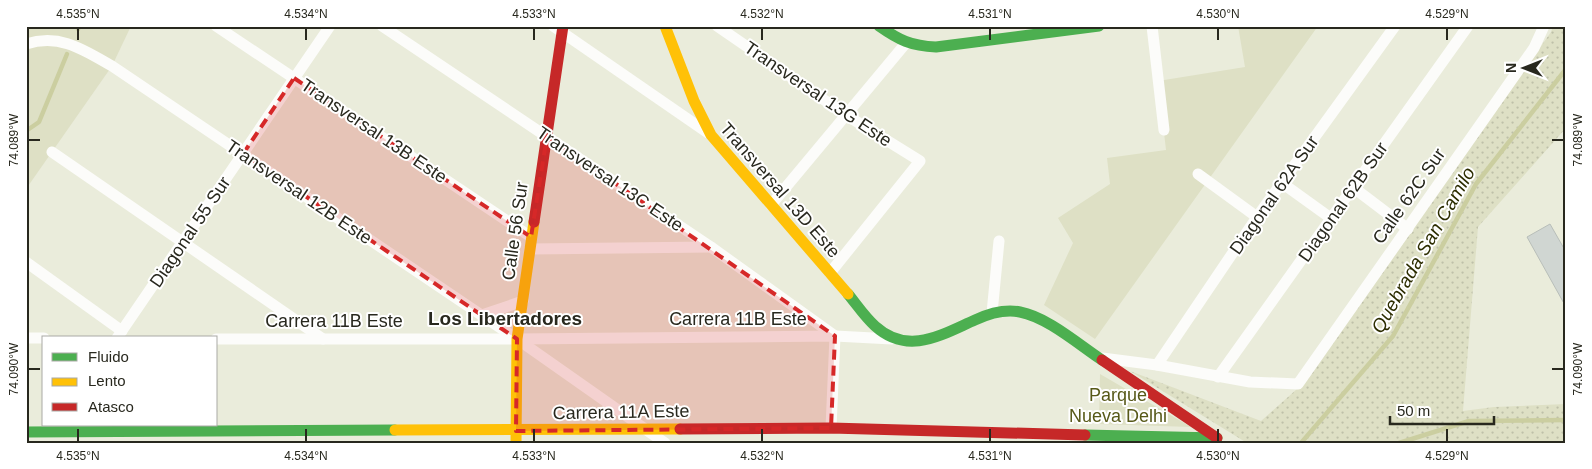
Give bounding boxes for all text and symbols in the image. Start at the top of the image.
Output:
text: 4.535°N [56,7,100,21]
text: 4.534°N [284,7,328,21]
text: 4.533°N [512,7,556,21]
text: 4.532°N [740,7,784,21]
text: 4.531°N [968,7,1012,21]
text: 4.530°N [1196,7,1240,21]
text: 4.529°N [1425,7,1469,21]
street label: Transversal 13G Este [741,37,895,151]
north arrow [1500,42,1550,92]
text: N [1503,63,1519,73]
street label: Transversal 13B Este [297,75,451,187]
text: 74.089°W [7,113,21,166]
text: 74.089°W [1571,113,1585,166]
street label: Transversal 13D Este [716,118,844,262]
street label: Transversal 13C Este [533,123,687,235]
street label: Diagonal 62A Sur [1226,132,1322,258]
street label: Transversal 12B Este [222,136,376,248]
street label: Diagonal 62B Sur [1294,138,1392,266]
street label: Calle 62C Sur [1369,144,1449,248]
water label: Quebrada San Camilo [1367,163,1479,337]
street label: Diagonal 55 Sur [146,173,234,291]
street label: Calle 56 Sur [498,181,532,281]
district label: Los Libertadores [428,308,582,329]
street label: Carrera 11B Este [669,309,807,329]
street label: Carrera 11B Este [265,311,403,331]
legend [42,336,218,426]
text: 74.090°W [7,342,21,395]
text: 74.090°W [1571,342,1585,395]
text: Fluido [88,348,129,365]
text: Lento [88,372,126,389]
park label: Parque Nueva Delhi [1069,385,1167,426]
scale bar [1390,394,1493,426]
text: Atasco [88,398,134,415]
street label: Carrera 11A Este [552,401,690,423]
text: 50 m [1397,402,1430,419]
text: 4.535°N [56,449,100,463]
text: 4.534°N [284,449,328,463]
text: 4.533°N [512,449,556,463]
text: 4.532°N [740,449,784,463]
text: 4.531°N [968,449,1012,463]
text: 4.530°N [1196,449,1240,463]
text: 4.529°N [1425,449,1469,463]

